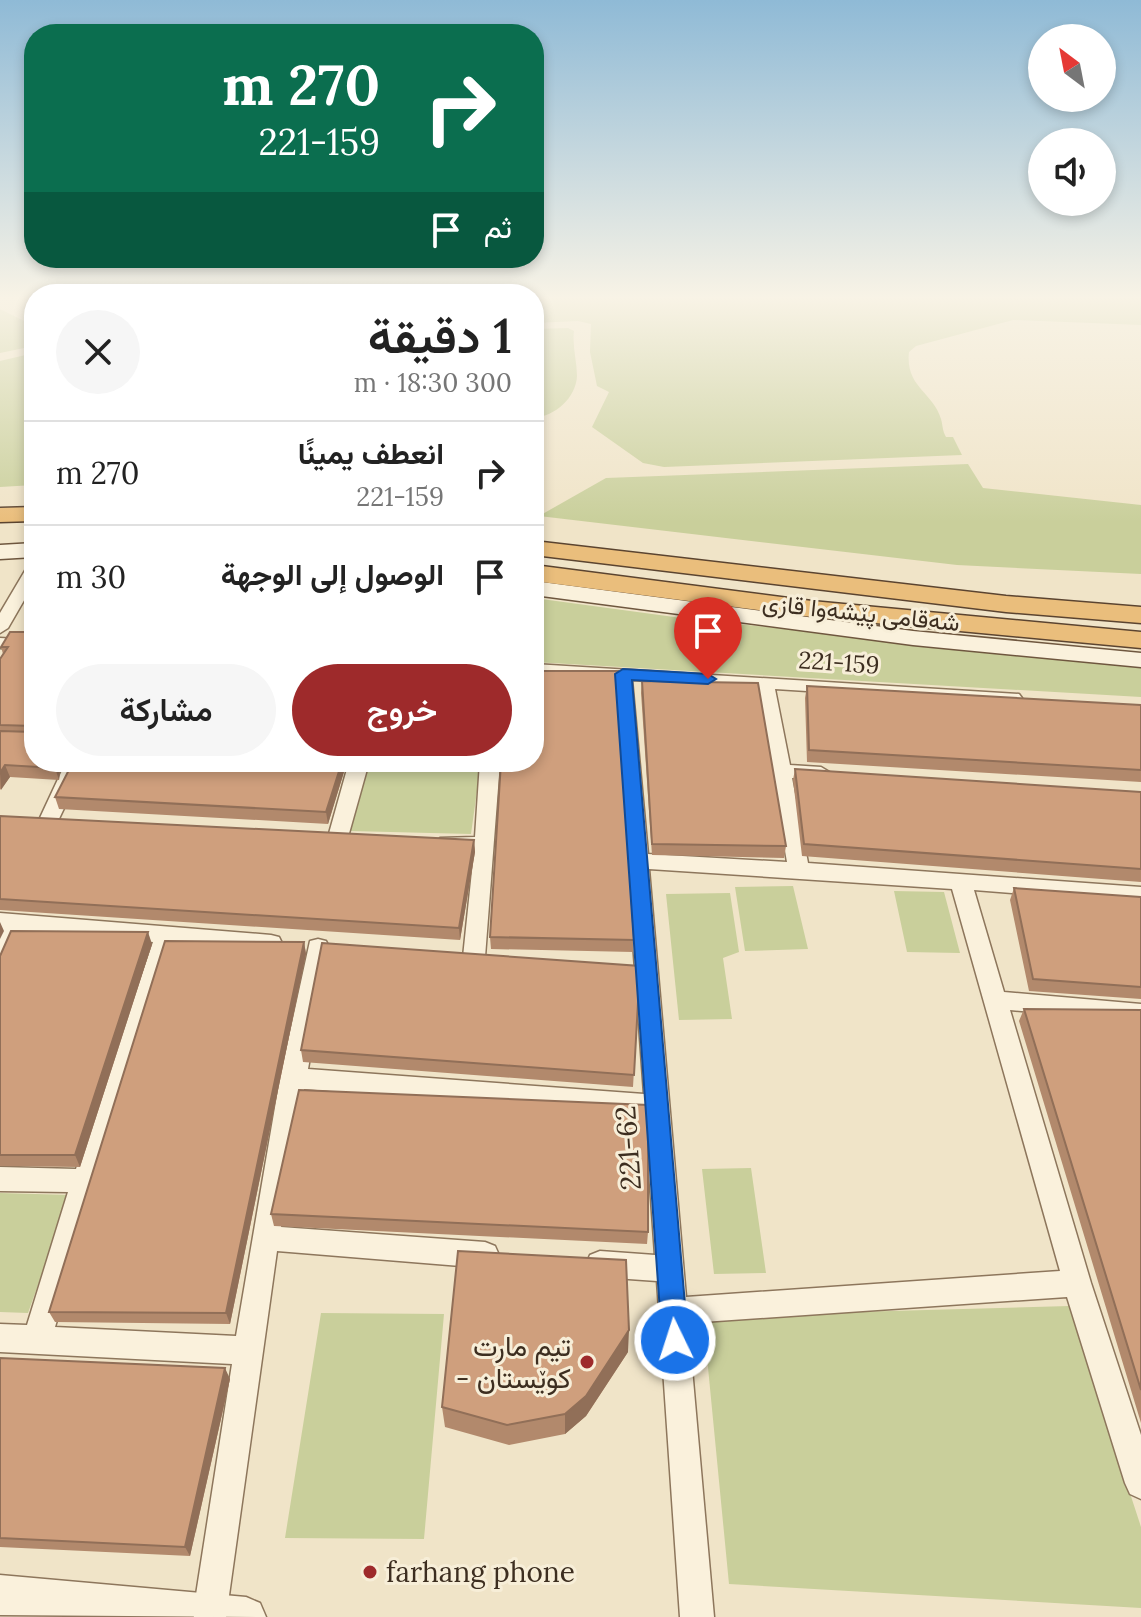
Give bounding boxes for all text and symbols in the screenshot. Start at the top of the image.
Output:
north arrow [1028,24,1116,112]
map controls [1028,24,1116,216]
text: 270 m [222,49,380,120]
icon: right [408,56,512,160]
text: 221-159 [258,119,380,165]
button: sound [1028,128,1116,216]
icon: arrive [424,208,468,252]
text: ثم [484,208,512,246]
text: 1 دقيقة [368,305,512,366]
button: close [56,310,140,394]
text: 300 m · 18:30 [354,366,512,399]
text: انعطف يمينًا [298,434,444,472]
icon: right [468,451,512,495]
text: 270 m [56,454,139,492]
text: 221-159 [356,480,444,513]
text: الوصول إلى الوجهة [221,555,444,593]
icon: arrive [468,555,512,599]
text: 30 m [56,558,126,596]
street label: شەقامی پێشەوا قازی [761,587,961,639]
pin [674,597,742,679]
icon: arrive [686,609,730,653]
street label: 221-159 [798,644,881,681]
button: مشاركة [56,664,276,756]
button: خروج [292,664,512,756]
street label: 221-62 [607,1104,649,1192]
position arrow [633,1298,717,1382]
place label: تیم مارت - کوێستان [456,1328,571,1396]
marker: تیم مارت - کوێستان [578,1353,596,1371]
place label: farhang phone [386,1554,575,1590]
marker: farhang phone [361,1563,379,1581]

